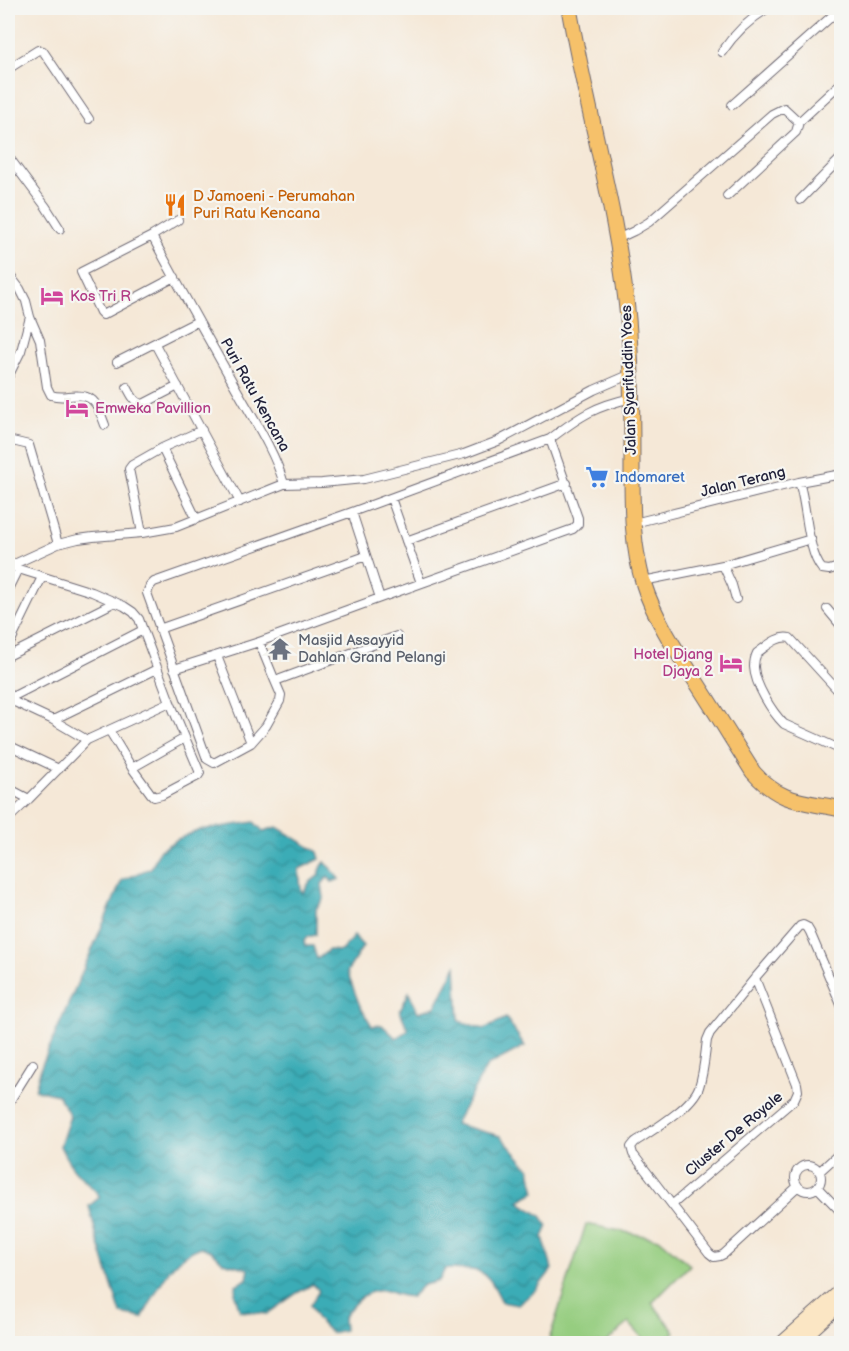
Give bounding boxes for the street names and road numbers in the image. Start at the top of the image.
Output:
street label: Jalan Syarifuddin Yoes [617,304,641,455]
street label: Puri Ratu Kencana [216,335,294,455]
street label: Jalan Terang [699,462,787,502]
street label: Cluster De Royale [681,1087,787,1180]

